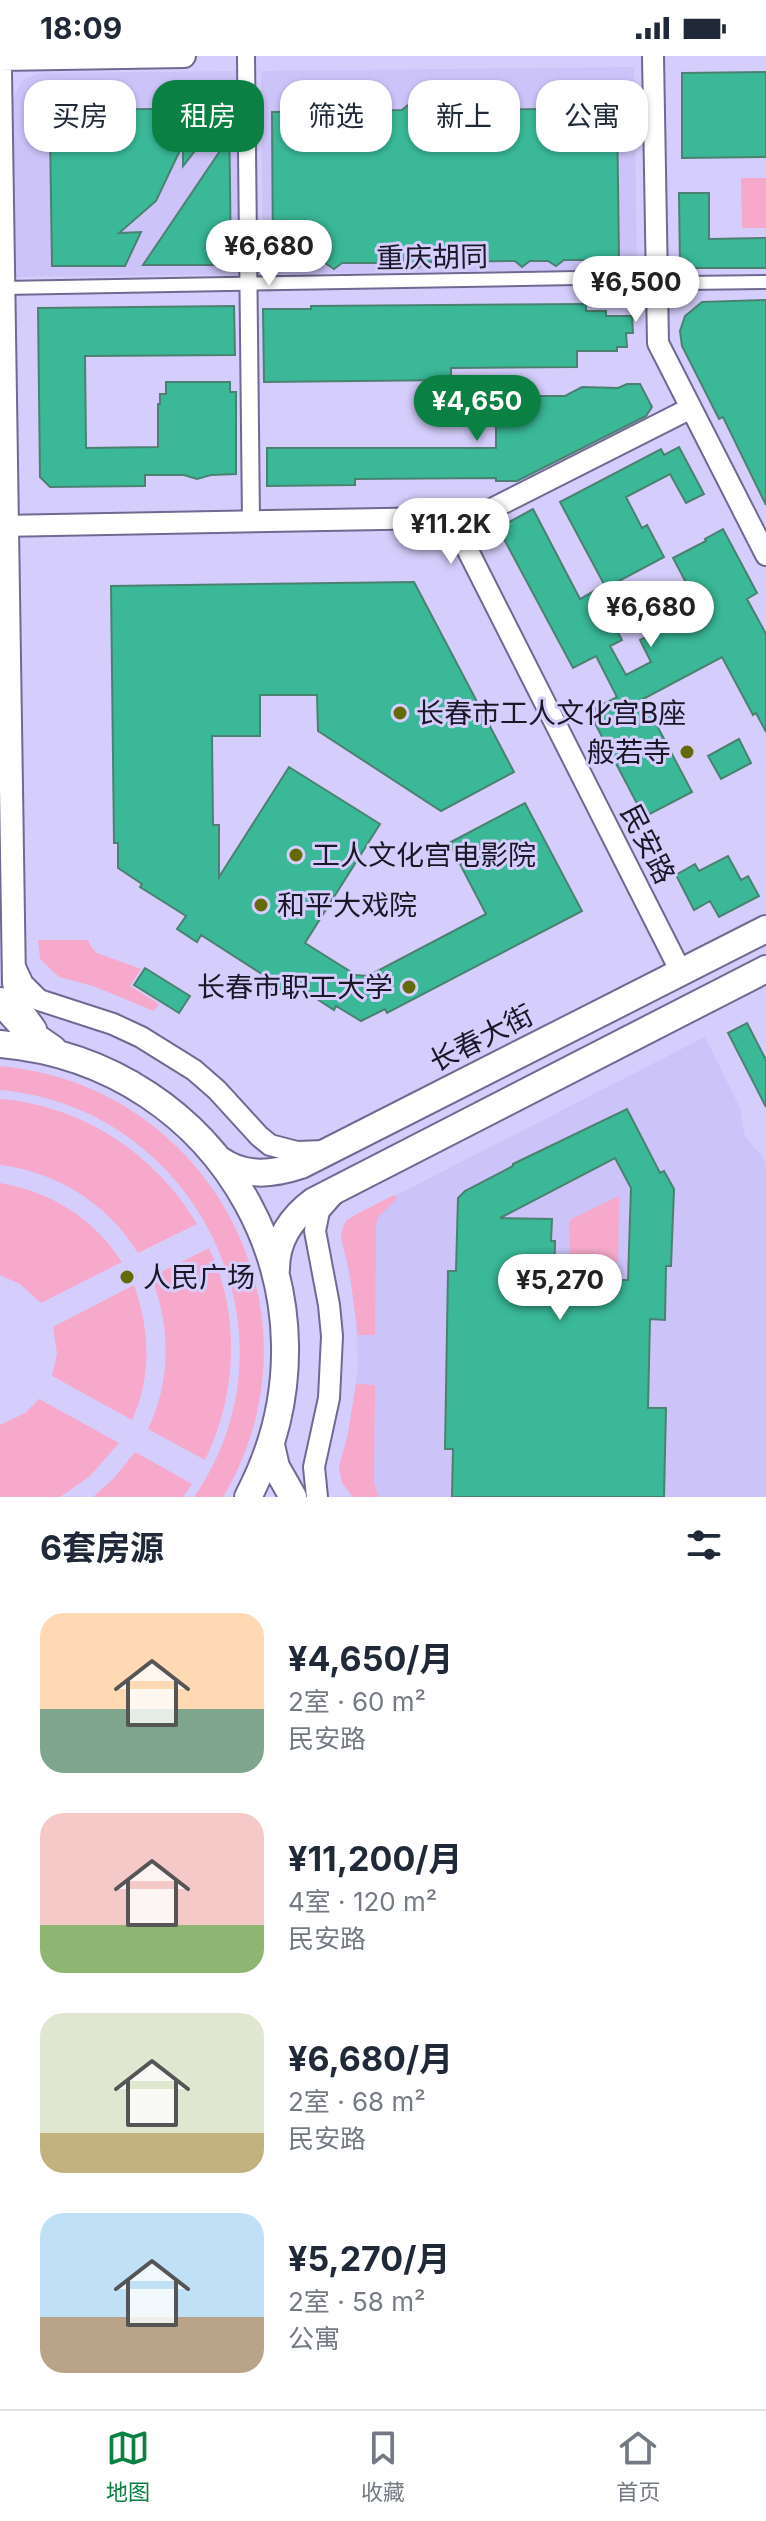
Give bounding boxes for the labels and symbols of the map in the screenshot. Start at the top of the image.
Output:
pin: ¥6,680 [204,220,334,288]
street label: 重庆胡同 [376,239,488,275]
pin: ¥6,500 [571,256,701,324]
pin: ¥4,650 [412,375,542,443]
pin: ¥11.2K [386,498,516,566]
pin: ¥6,680 [586,581,716,649]
place label: 长春市工人文化宫B座 [416,696,686,730]
marker: 长春市工人文化宫B座 [391,704,409,722]
place label: 般若寺 [587,735,671,769]
marker: 般若寺 [678,743,696,761]
street label: 民安路 [614,799,682,889]
place label: 工人文化宫电影院 [312,838,536,872]
marker: 工人文化宫电影院 [287,846,305,864]
place label: 和平大戏院 [277,888,417,922]
marker: 和平大戏院 [252,896,270,914]
place label: 长春市职工大学 [197,970,393,1004]
marker: 长春市职工大学 [400,978,418,996]
street label: 长春大街 [423,997,539,1079]
pin: ¥5,270 [495,1254,625,1322]
place label: 人民广场 [143,1260,255,1294]
marker: 人民广场 [118,1268,136,1286]

